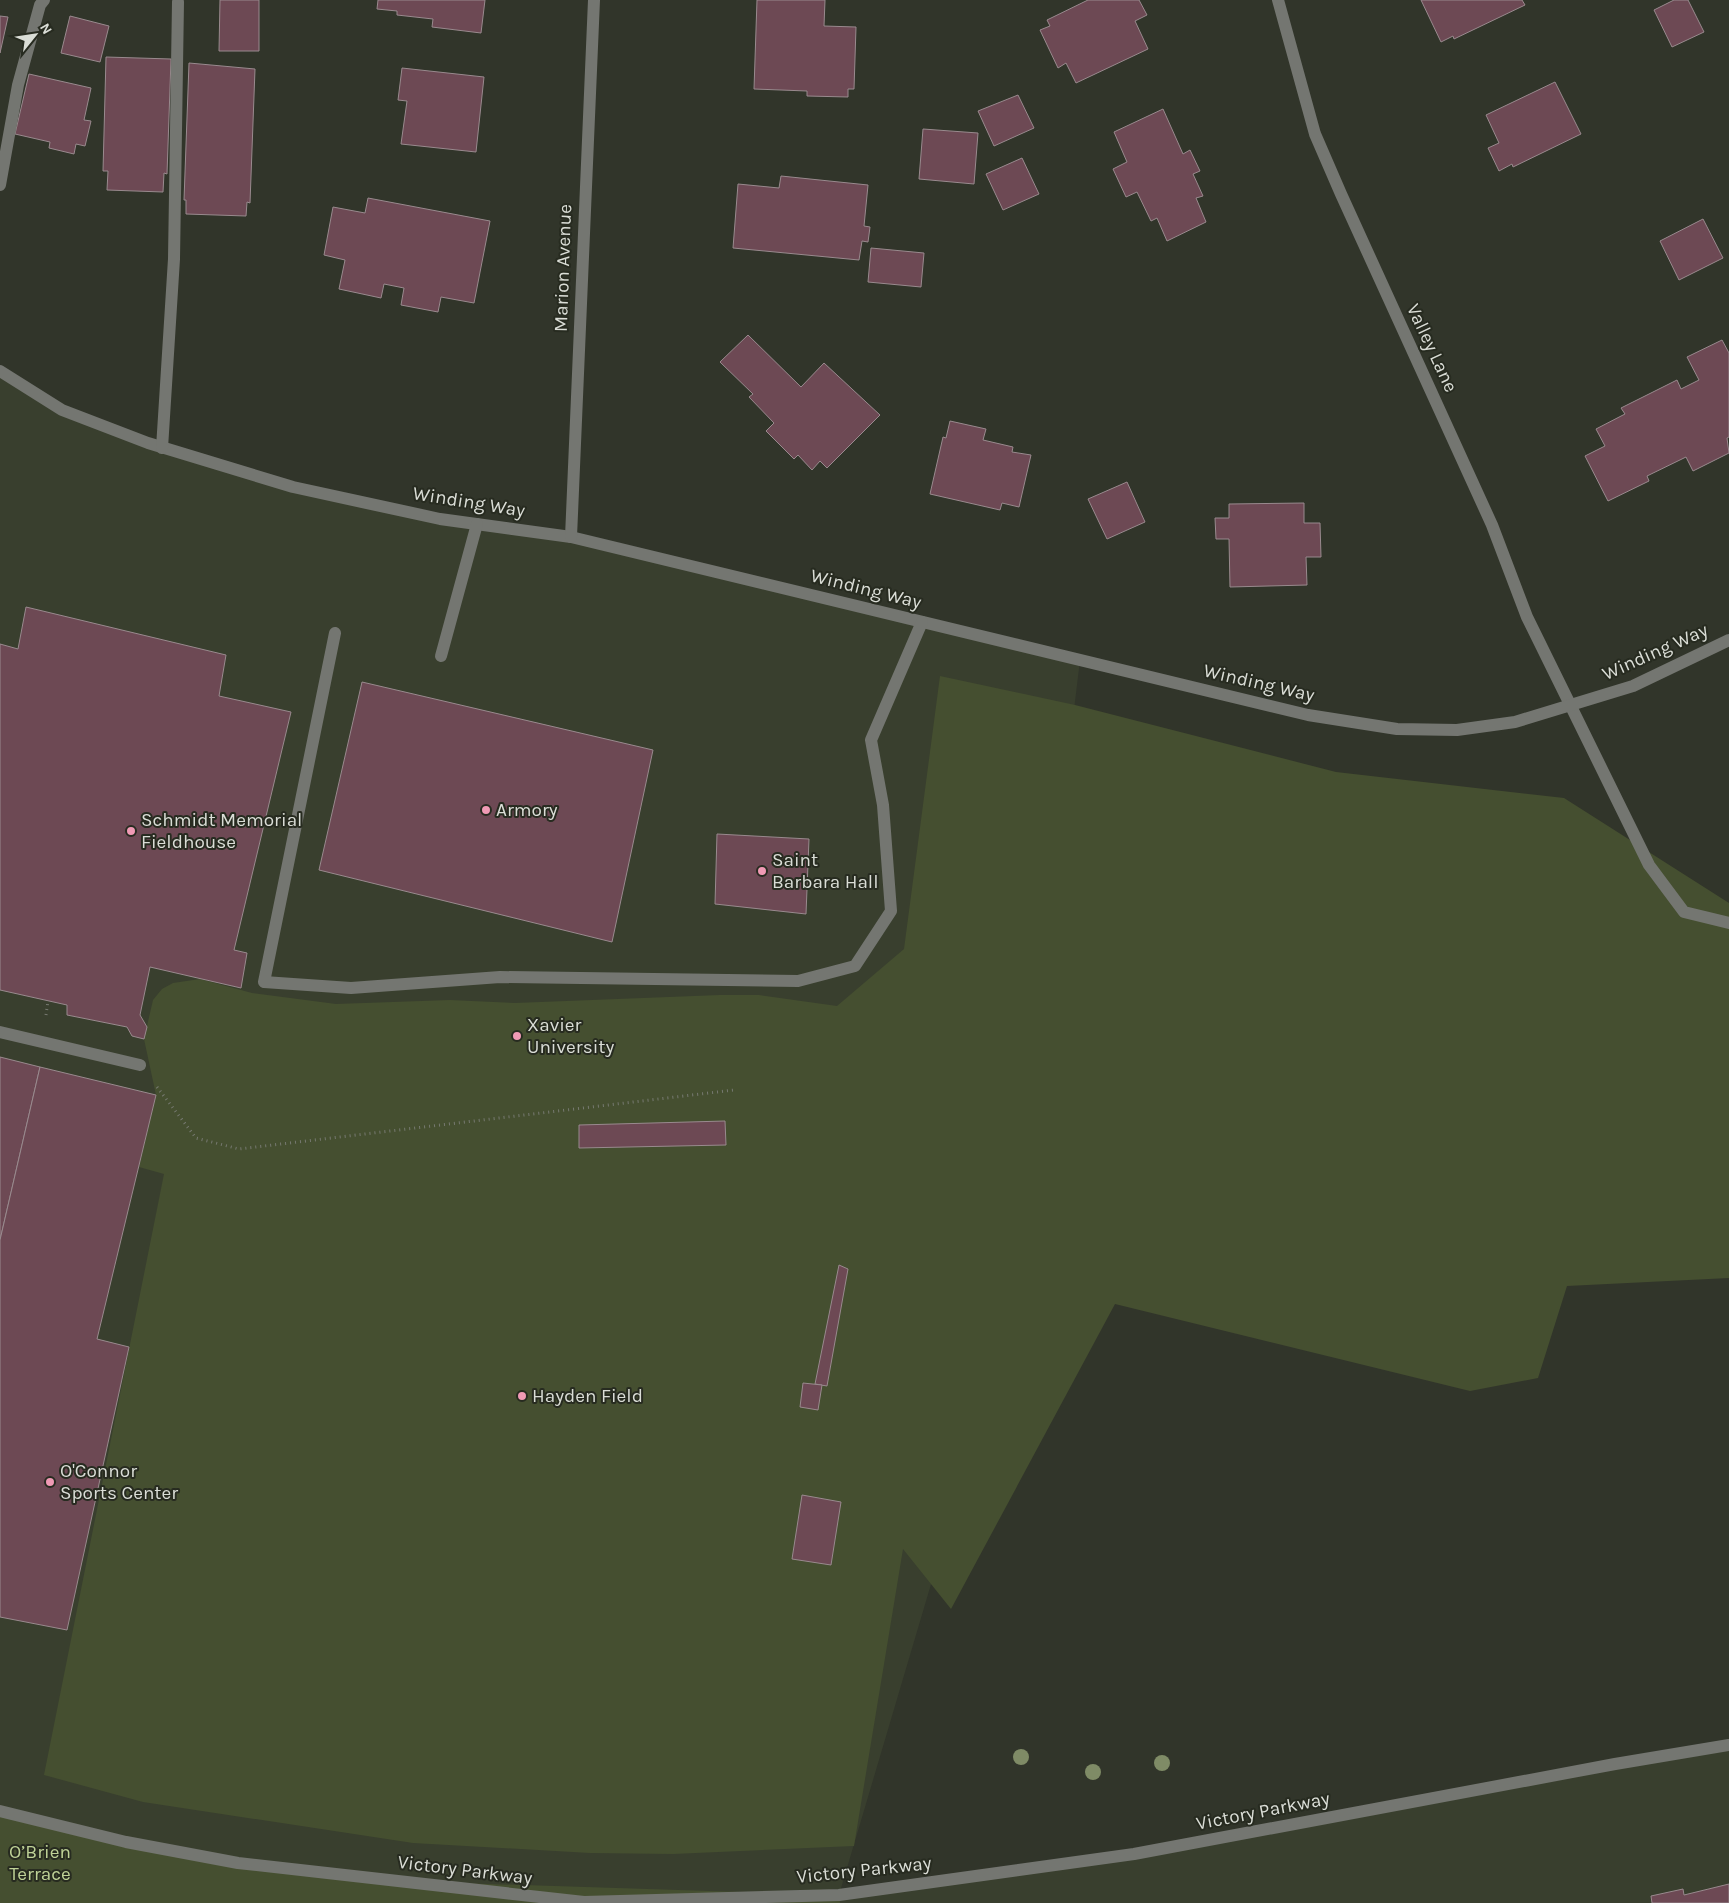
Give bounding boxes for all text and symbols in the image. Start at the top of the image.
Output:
north arrow [10,10,60,60]
text: N [36,20,56,37]
street label: Marion Avenue [550,204,576,332]
street label: Valley Lane [1402,300,1462,396]
street label: Winding Way [411,482,527,522]
street label: Winding Way [808,565,924,613]
street label: Winding Way [1599,619,1711,685]
street label: Winding Way [1201,660,1317,707]
place label: Armory [496,799,558,821]
marker: Armory [480,804,492,816]
place label: Schmidt Memorial Fieldhouse [141,809,302,853]
marker: Schmidt Memorial Fieldhouse [125,825,137,837]
place label: Saint Barbara Hall [772,849,879,893]
marker: Saint Barbara Hall [756,865,768,877]
place label: Xavier University [527,1014,614,1058]
marker: Xavier University [511,1030,523,1042]
place label: Hayden Field [532,1385,643,1407]
marker: Hayden Field [516,1390,528,1402]
place label: O'Connor Sports Center [60,1460,178,1504]
marker: O'Connor Sports Center [44,1476,56,1488]
street label: Victory Parkway [1194,1787,1332,1835]
park label: O’Brien Terrace [9,1841,71,1885]
street label: Victory Parkway [396,1851,534,1889]
street label: Victory Parkway [795,1852,933,1888]

